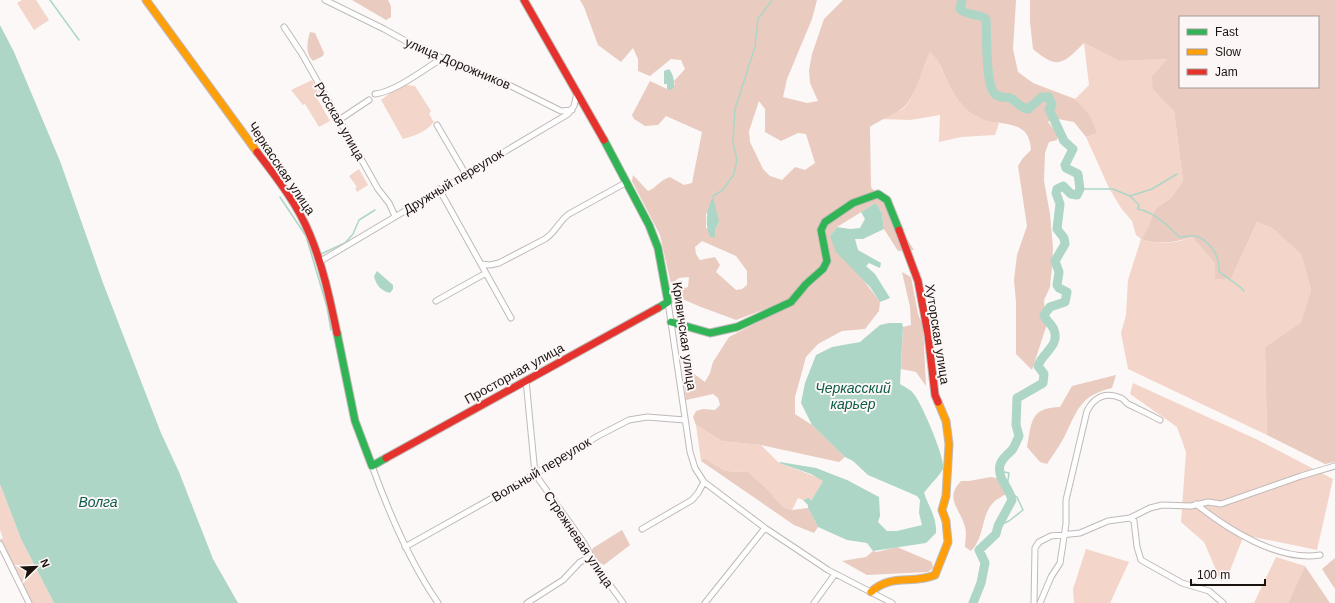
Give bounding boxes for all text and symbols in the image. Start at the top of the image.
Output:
legend [1179,16,1319,88]
text: Fast [1215,25,1239,39]
street label: улица Дорожников [403,34,513,92]
text: Slow [1215,45,1241,59]
text: Jam [1215,65,1238,79]
street label: Русская улица [311,80,368,164]
street label: Черкасская улица [245,119,319,218]
street label: Дружный переулок [401,145,506,217]
street label: Кривичская улица [669,281,700,392]
street label: Хуторская улица [922,283,953,386]
street label: Просторная улица [462,340,567,407]
water label: Черкасский карьер [815,380,891,412]
street label: Вольный переулок [489,434,594,505]
street label: Стрежневая улица [541,488,617,591]
water label: Волга [78,494,118,510]
north arrow [16,547,56,587]
text: N [38,557,52,569]
scale bar [1191,561,1265,587]
text: 100 m [1197,568,1230,582]

